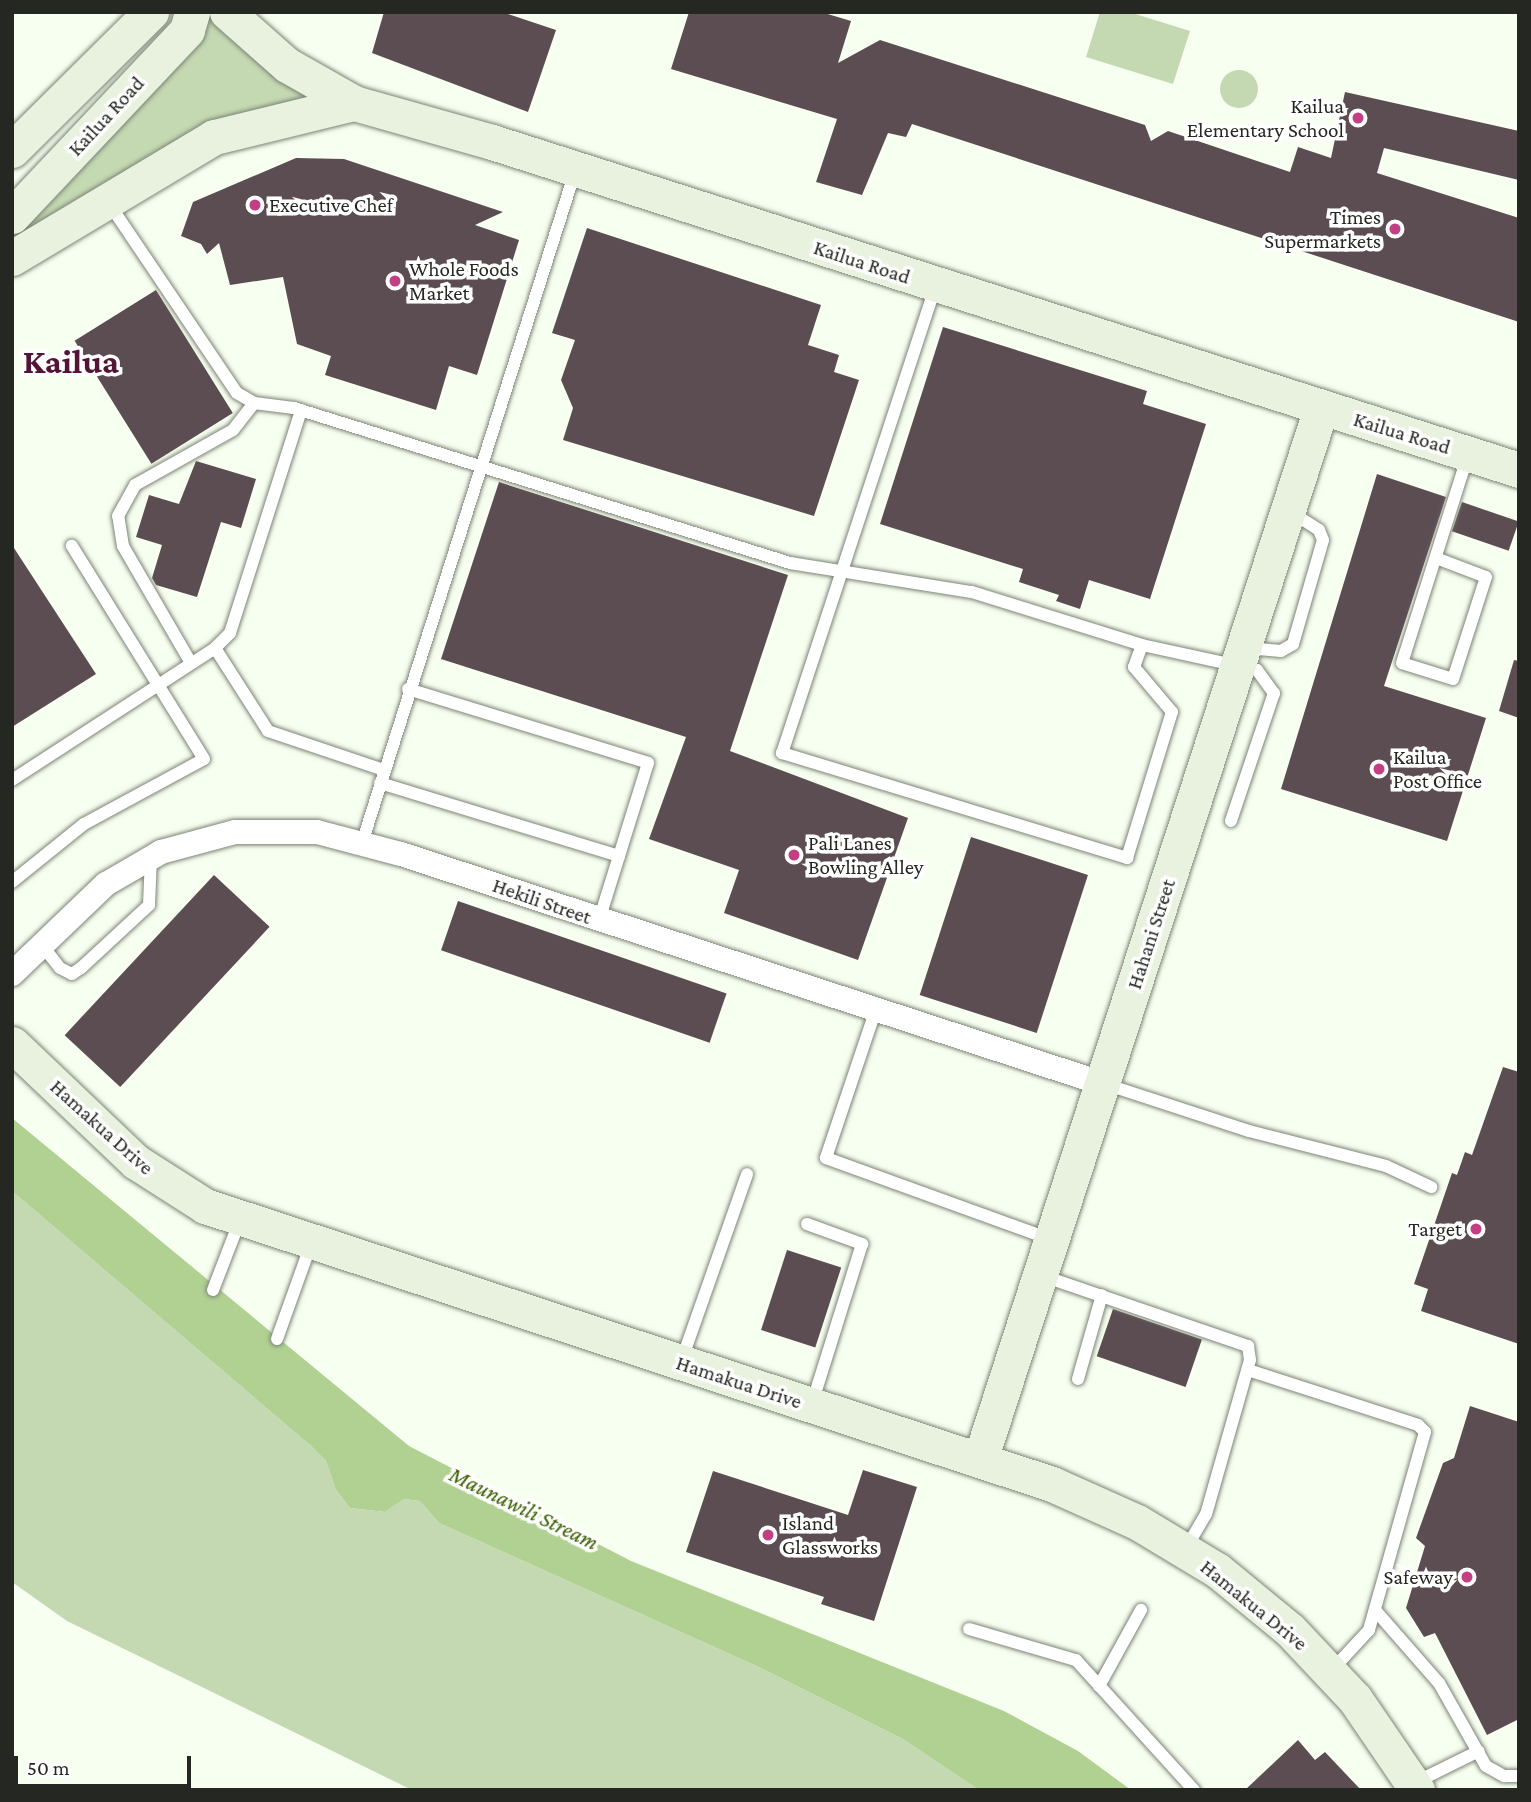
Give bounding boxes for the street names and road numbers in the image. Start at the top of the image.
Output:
street label: Kailua Road [63,71,149,161]
street label: Kailua Road [811,235,913,289]
street label: Kailua Road [1351,406,1453,460]
street label: Hekili Street [489,872,595,930]
street label: Hahani Street [1121,876,1181,992]
street label: Hamakua Drive [45,1074,159,1180]
street label: Hamakua Drive [673,1350,805,1414]
street label: Hamakua Drive [1195,1554,1313,1656]

